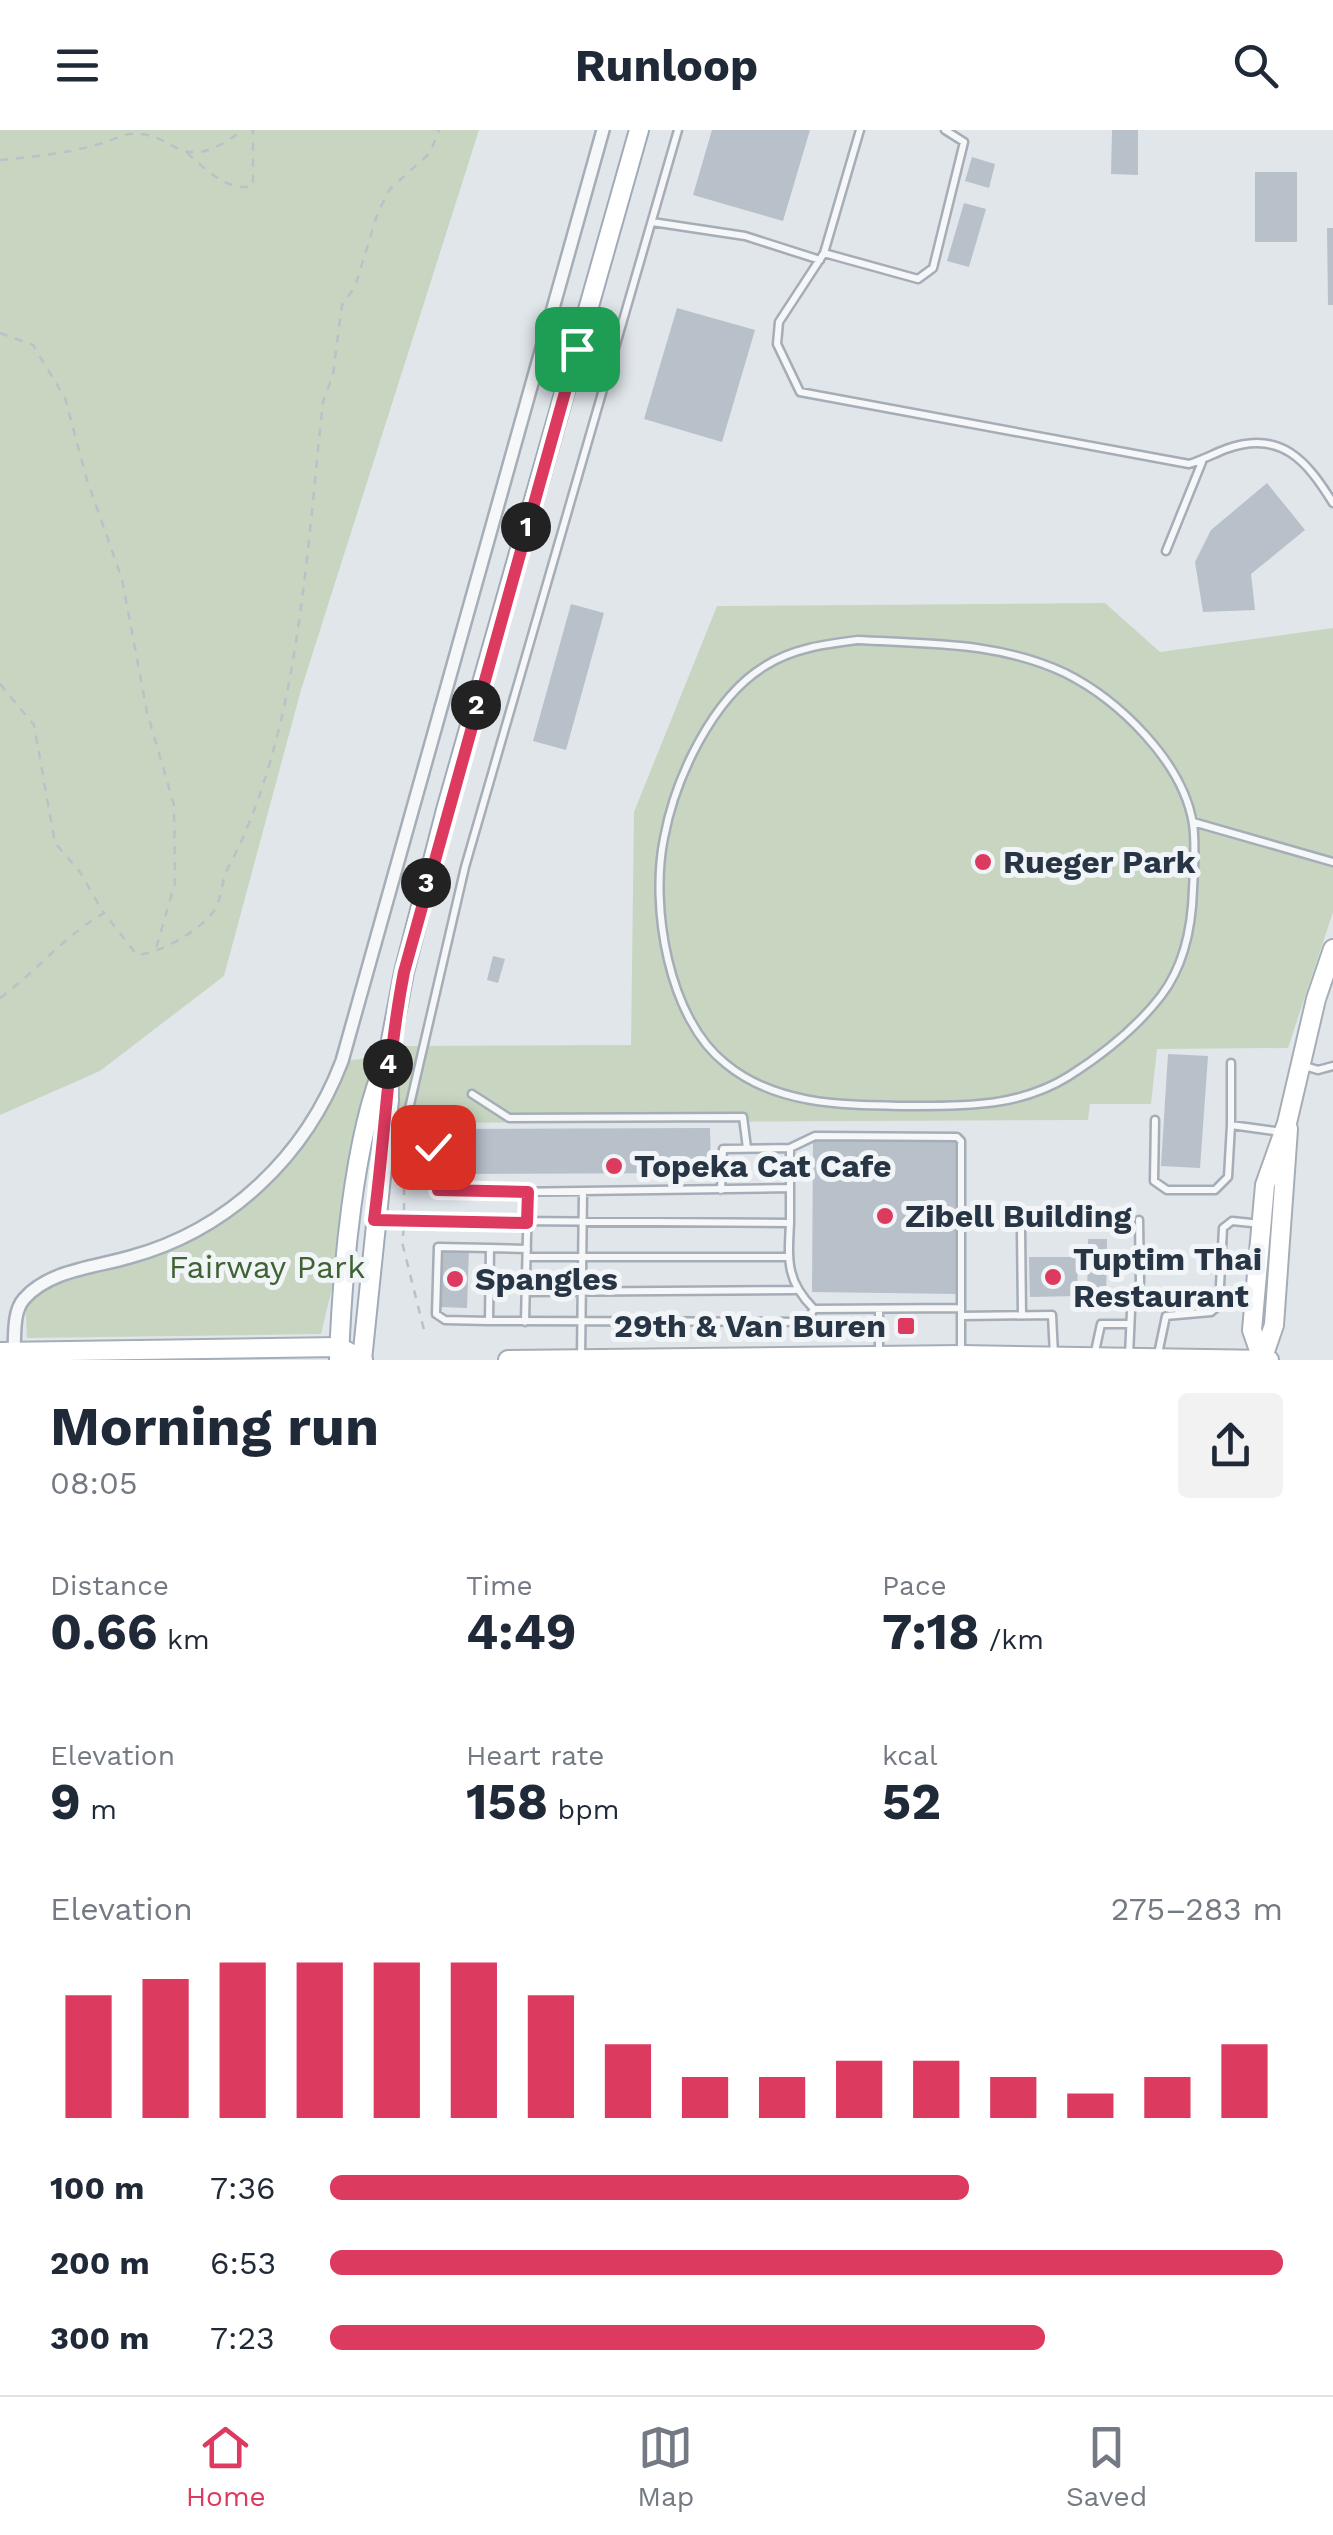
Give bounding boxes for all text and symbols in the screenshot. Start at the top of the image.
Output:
icon: menu [50,38,105,93]
icon: search [1228,38,1283,93]
text: Runloop [575,39,758,92]
pin [535,307,620,392]
icon: arrive [550,322,605,377]
pin: 1 [501,502,551,552]
text: 1 [520,510,532,543]
pin: 2 [451,680,501,730]
text: 2 [468,688,484,721]
place label: Rueger Park [1003,843,1196,881]
marker: Rueger Park [972,851,994,873]
pin: 3 [401,858,451,908]
text: 3 [418,866,434,899]
pin: 4 [363,1039,413,1089]
text: 4 [379,1047,397,1080]
pin [391,1105,476,1190]
icon: check [406,1120,461,1175]
place label: Topeka Cat Cafe [634,1147,892,1185]
marker: Topeka Cat Cafe [603,1155,625,1177]
place label: Zibell Building [905,1197,1132,1235]
marker: Zibell Building [874,1205,896,1227]
place label: Tuptim Thai Restaurant [1073,1240,1262,1315]
park label: Fairway Park [169,1248,365,1286]
place label: Spangles [475,1260,618,1298]
marker: Tuptim Thai Restaurant [1042,1266,1064,1288]
marker: Spangles [444,1268,466,1290]
place label: 29th & Van Buren [614,1307,886,1345]
marker: 29th & Van Buren [895,1315,917,1337]
button: share [1178,1393,1283,1498]
text: Morning run [50,1394,379,1458]
text: 08:05 [50,1464,138,1502]
text: Distance [50,1569,169,1602]
text: Time [466,1569,533,1602]
text: Pace [882,1569,947,1602]
text: 0.66 [50,1602,158,1661]
text: 4:49 [466,1602,577,1661]
text: 7:18 [882,1602,980,1661]
text: km [158,1623,210,1656]
text: /km [980,1623,1044,1656]
text: Elevation [50,1739,175,1772]
text: Heart rate [466,1739,604,1772]
text: kcal [882,1739,937,1772]
text: 9 [50,1772,81,1831]
text: 158 [466,1772,548,1831]
text: 52 [882,1772,941,1831]
text: m [81,1793,117,1826]
text: bpm [548,1793,619,1826]
text: Elevation [50,1890,193,1928]
text: 275–283 m [1111,1890,1283,1928]
text: 100 m [50,2169,144,2207]
text: 7:36 [210,2169,276,2207]
text: 200 m [50,2244,150,2282]
text: 6:53 [210,2244,276,2282]
text: 300 m [50,2319,149,2357]
text: 7:23 [210,2319,275,2357]
tab: Home [186,2420,266,2513]
tab: Map [637,2420,694,2513]
tab: Saved [1066,2420,1147,2513]

